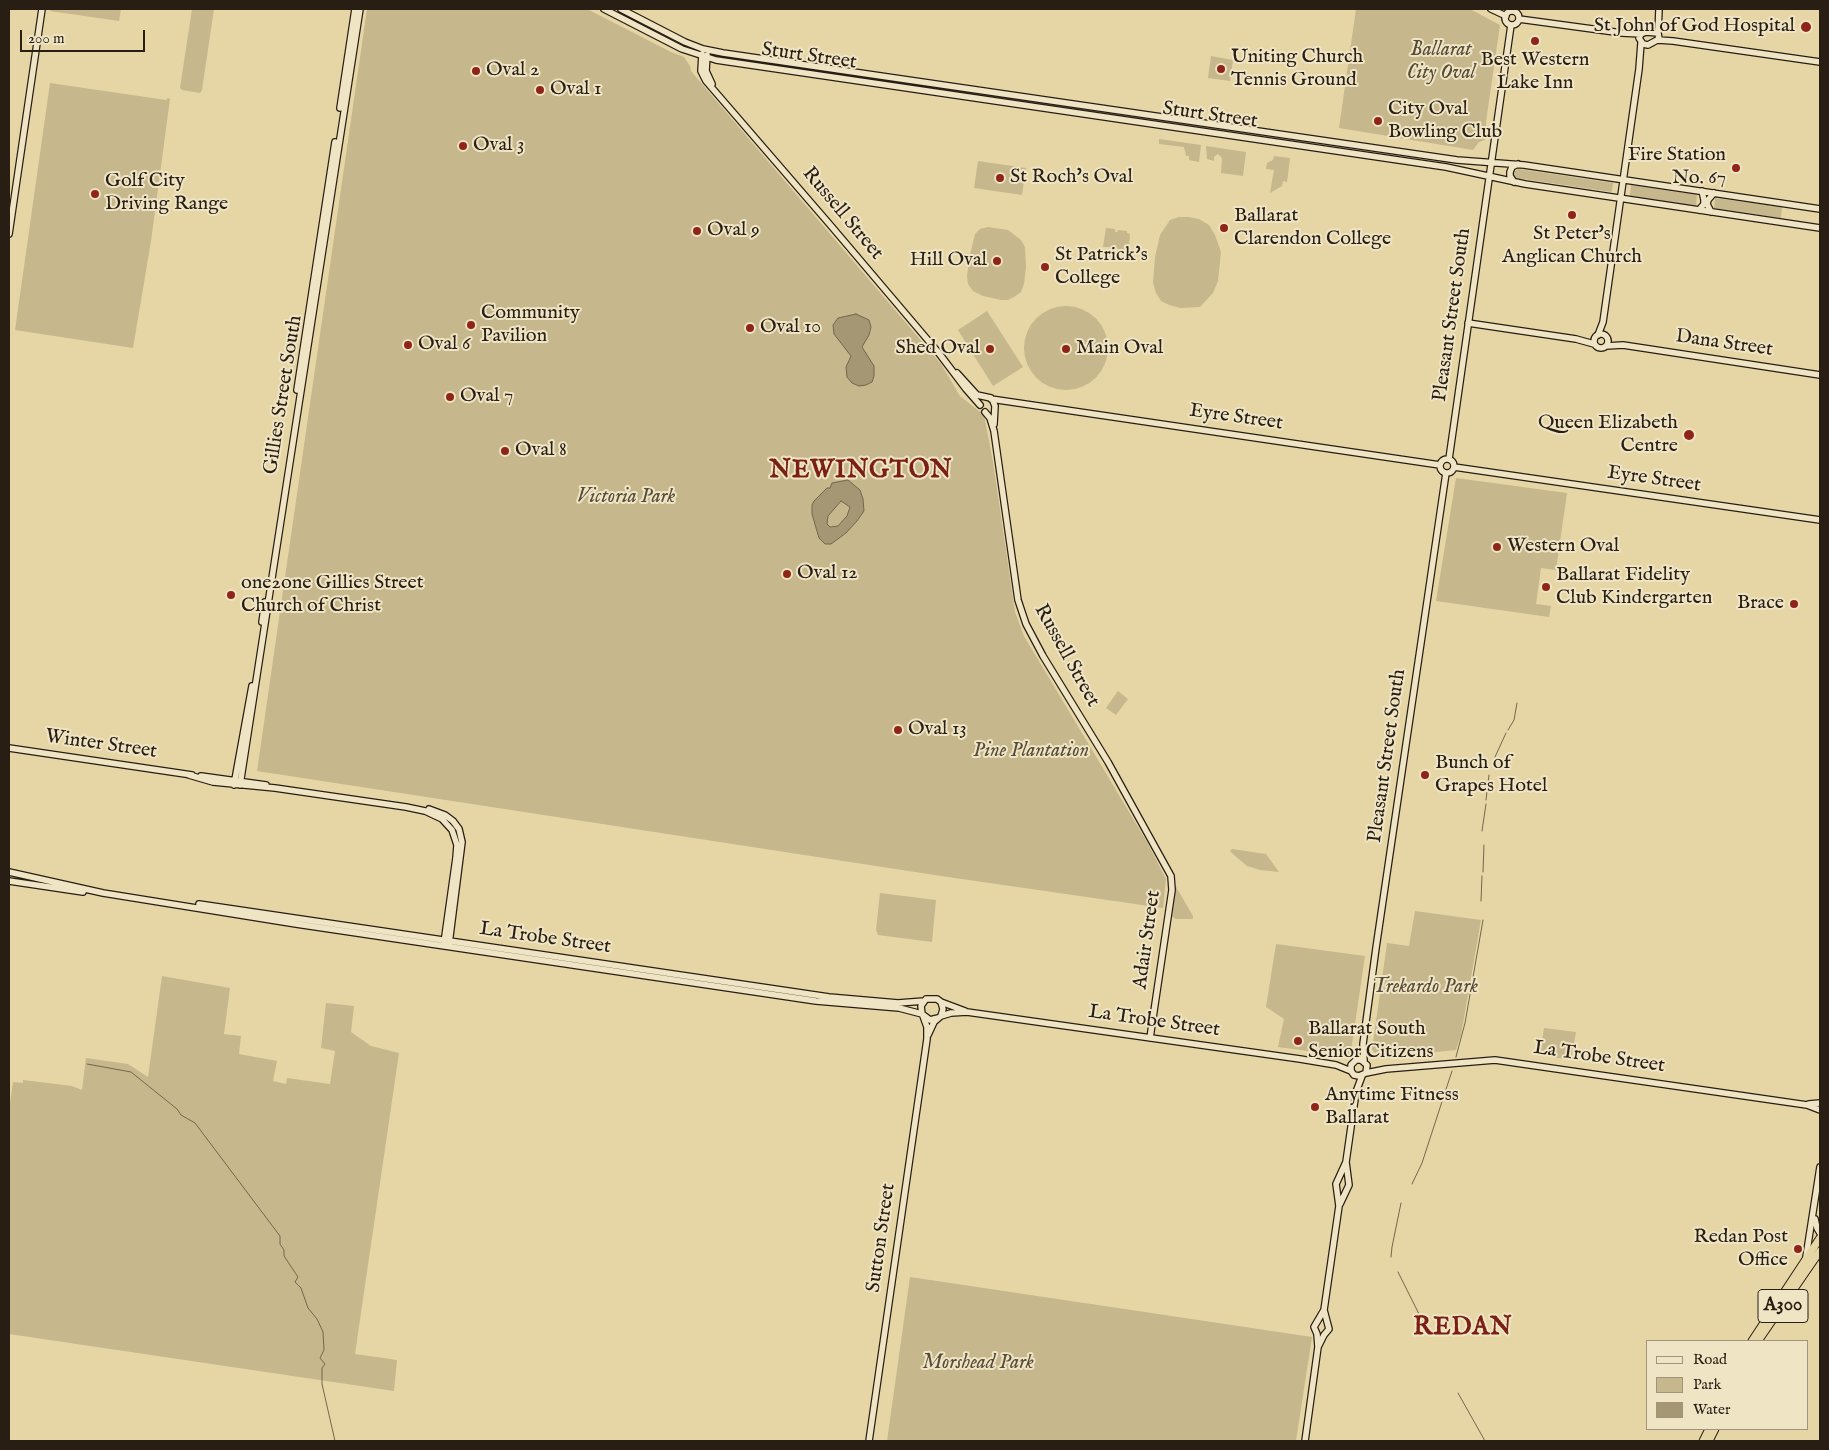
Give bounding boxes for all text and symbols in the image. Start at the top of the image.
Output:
place label: St John of God Hospital [1594,15,1795,39]
scale bar [22,20,148,52]
marker: St John of God Hospital [1799,20,1813,34]
text: 200 m [28,29,65,48]
marker: Best Western Lake Inn [1529,35,1541,47]
street label: Sturt Street [760,38,858,76]
park label: Ballarat City Oval [1407,39,1475,86]
place label: Uniting Church Tennis Ground [1231,46,1363,93]
place label: Best Western Lake Inn [1481,49,1589,96]
place label: Oval 2 [486,59,539,83]
marker: Uniting Church Tennis Ground [1215,63,1227,75]
marker: Oval 2 [470,65,482,77]
place label: Oval 1 [550,78,601,102]
marker: Oval 1 [534,84,546,96]
street label: Sturt Street [1161,97,1259,135]
place label: City Oval Bowling Club [1388,98,1502,145]
marker: City Oval Bowling Club [1372,115,1384,127]
place label: Oval 3 [473,134,524,158]
marker: Oval 3 [457,140,469,152]
place label: Fire Station No. 67 [1628,144,1726,191]
marker: Fire Station No. 67 [1730,162,1742,174]
street label: Russell Street [796,163,888,265]
place label: St Roch's Oval [1010,166,1133,190]
place label: Golf City Driving Range [105,170,228,217]
marker: St Roch's Oval [994,172,1006,184]
marker: Golf City Driving Range [89,188,101,200]
place label: Ballarat Clarendon College [1234,205,1391,252]
marker: St Peter's Anglican Church [1566,209,1578,221]
place label: Oval 9 [707,219,760,243]
marker: Ballarat Clarendon College [1218,222,1230,234]
place label: St Peter's Anglican Church [1502,223,1642,270]
marker: Oval 9 [691,225,703,237]
street label: Pleasant Street South [1429,227,1477,403]
place label: St Patrick's College [1055,244,1148,291]
place label: Hill Oval [910,249,987,273]
marker: Hill Oval [991,255,1003,267]
marker: St Patrick's College [1039,261,1051,273]
place label: Community Pavilion [481,302,580,349]
street label: Gillies Street South [260,314,308,476]
place label: Oval 10 [760,316,821,340]
marker: Community Pavilion [465,319,477,331]
marker: Oval 10 [744,322,756,334]
street label: Dana Street [1674,325,1774,363]
place label: Oval 6 [418,333,470,357]
place label: Shed Oval [895,337,980,361]
place label: Main Oval [1076,337,1163,361]
marker: Oval 6 [402,339,414,351]
marker: Shed Oval [984,343,996,355]
marker: Main Oval [1060,343,1072,355]
place label: Oval 7 [460,385,513,409]
marker: Oval 7 [444,391,456,403]
street label: Eyre Street [1188,400,1284,436]
place label: Queen Elizabeth Centre [1538,412,1678,459]
marker: Queen Elizabeth Centre [1682,428,1696,442]
place label: Oval 8 [515,439,567,463]
marker: Oval 8 [499,445,511,457]
district label: NEWINGTON [768,457,954,487]
street label: Eyre Street [1606,462,1702,498]
park label: Victoria Park [577,486,675,510]
place label: Western Oval [1507,535,1619,559]
marker: Western Oval [1491,541,1503,553]
place label: Oval 12 [797,562,858,586]
place label: Ballarat Fidelity Club Kindergarten [1556,564,1712,611]
marker: Oval 12 [781,568,793,580]
place label: one2one Gillies Street Church of Christ [241,572,424,619]
marker: Ballarat Fidelity Club Kindergarten [1540,581,1552,593]
marker: one2one Gillies Street Church of Christ [225,589,237,601]
place label: Brace [1737,592,1784,616]
marker: Brace [1788,598,1800,610]
street label: Russell Street [1028,600,1104,712]
street label: Pleasant Street South [1364,668,1412,844]
place label: Oval 13 [908,718,967,742]
marker: Oval 13 [892,724,904,736]
street label: Winter Street [44,725,158,765]
park label: Pine Plantation [973,740,1089,764]
place label: Bunch of Grapes Hotel [1435,752,1547,799]
marker: Bunch of Grapes Hotel [1419,769,1431,781]
street label: Adair Street [1129,889,1167,991]
street label: La Trobe Street [478,918,612,960]
park label: Trekardo Park [1372,976,1478,1000]
street label: La Trobe Street [1087,1001,1221,1043]
place label: Ballarat South Senior Citizens [1308,1018,1434,1065]
marker: Ballarat South Senior Citizens [1292,1035,1304,1047]
street label: La Trobe Street [1532,1037,1666,1079]
place label: Anytime Fitness Ballarat [1325,1084,1459,1131]
marker: Anytime Fitness Ballarat [1309,1101,1321,1113]
street label: Sutton Street [862,1182,902,1294]
place label: Redan Post Office [1694,1226,1788,1273]
marker: Redan Post Office [1792,1243,1804,1255]
road number: A300 [1758,1290,1808,1322]
district label: REDAN [1413,1314,1513,1344]
legend [1646,1340,1809,1430]
text: Road [1693,1350,1727,1369]
park label: Morshead Park [922,1352,1034,1376]
text: Park [1693,1375,1722,1394]
text: Water [1693,1400,1730,1419]

